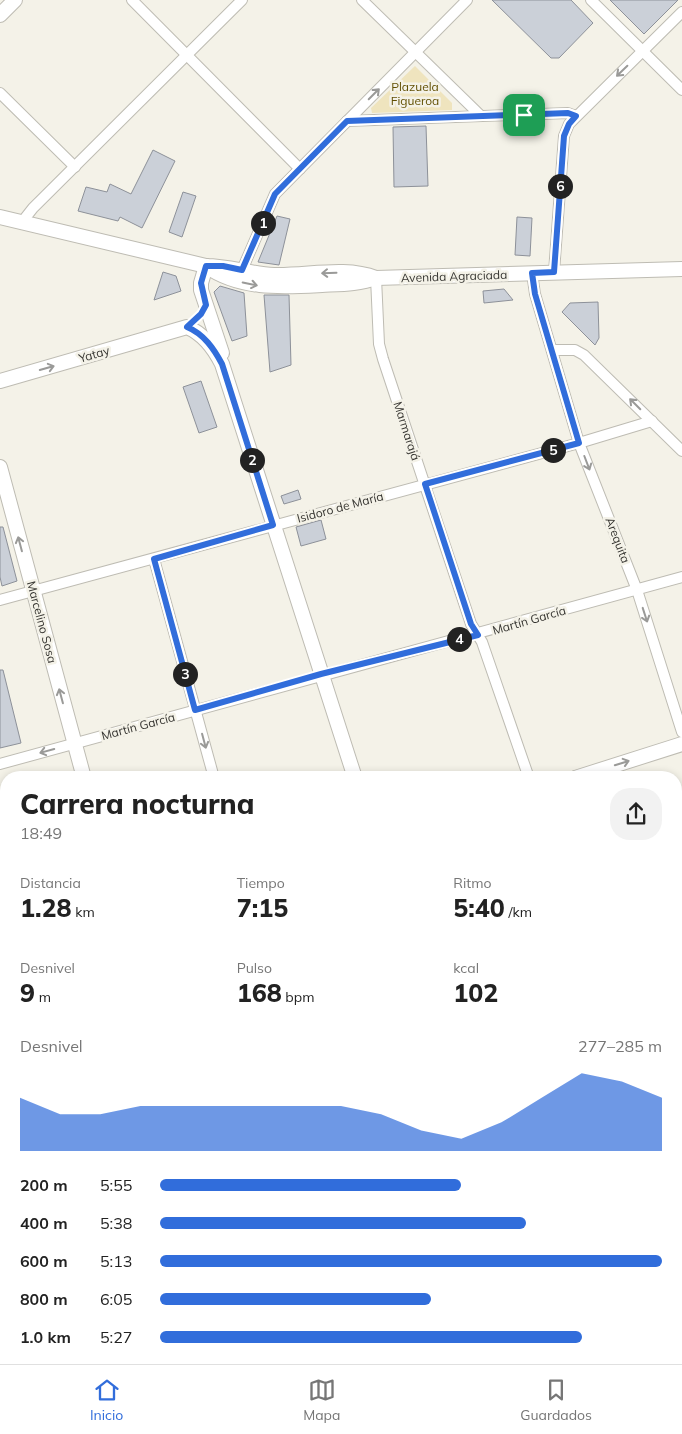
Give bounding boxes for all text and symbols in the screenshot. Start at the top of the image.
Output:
one-way arrow [616,65,629,77]
park label: Plazuela Figueroa [391,79,439,108]
one-way arrow [368,88,380,100]
pin [503,94,545,136]
icon: arrive [510,101,538,129]
pin: 6 [548,174,572,198]
text: 6 [556,177,565,195]
pin: 1 [250,210,276,236]
text: 1 [259,214,268,232]
street label: Avenida Agraciada [400,267,508,285]
one-way arrow [321,269,337,278]
one-way arrow [242,279,258,289]
street label: Yatay [76,342,112,366]
one-way arrow [38,362,54,372]
one-way arrow [629,398,641,410]
street label: Marmarajá [390,400,424,462]
pin: 5 [540,438,566,462]
text: 5 [549,441,558,459]
pin: 2 [240,448,264,472]
text: 2 [248,451,257,469]
one-way arrow [583,455,592,470]
street label: Isidoro de María [295,488,385,526]
street label: Arequita [602,515,634,565]
one-way arrow [15,536,25,552]
street label: Marcelino Sosa [24,579,60,665]
street label: Martín García [491,602,567,638]
one-way arrow [641,607,650,622]
pin: 4 [446,626,472,652]
text: 4 [455,630,464,648]
pin: 3 [172,662,198,686]
text: 3 [181,665,190,683]
one-way arrow [56,689,66,705]
street label: Martín García [100,709,176,743]
one-way arrow [199,733,209,749]
one-way arrow [39,747,55,756]
one-way arrow [613,758,629,767]
text: Carrera nocturna [20,786,254,821]
button: share [610,788,662,840]
text: 18:49 [20,823,62,843]
text: Distancia [20,874,81,892]
text: Tiempo [237,874,285,892]
text: Ritmo [453,874,492,892]
text: 1.28 [20,892,72,923]
text: 7:15 [237,892,288,923]
text: 5:40 [453,892,505,923]
text: km [72,903,95,921]
text: /km [505,903,532,921]
text: Desnivel [20,959,75,977]
text: Pulso [237,959,272,977]
text: kcal [453,959,479,977]
text: 9 [20,977,35,1008]
text: 168 [237,977,282,1008]
text: 102 [453,977,498,1008]
text: m [35,988,51,1006]
text: bpm [282,988,314,1006]
text: Desnivel [20,1036,83,1056]
text: 277–285 m [578,1036,662,1056]
text: 200 m [20,1175,68,1195]
text: 5:55 [100,1175,132,1195]
text: 400 m [20,1213,68,1233]
text: 5:38 [100,1213,132,1233]
text: 600 m [20,1251,68,1271]
text: 5:13 [100,1251,132,1271]
text: 800 m [20,1289,68,1309]
text: 6:05 [100,1289,132,1309]
text: 1.0 km [20,1327,71,1347]
text: 5:27 [100,1327,132,1347]
tab: Inicio [90,1376,123,1424]
tab: Mapa [303,1376,340,1424]
tab: Guardados [520,1376,592,1424]

